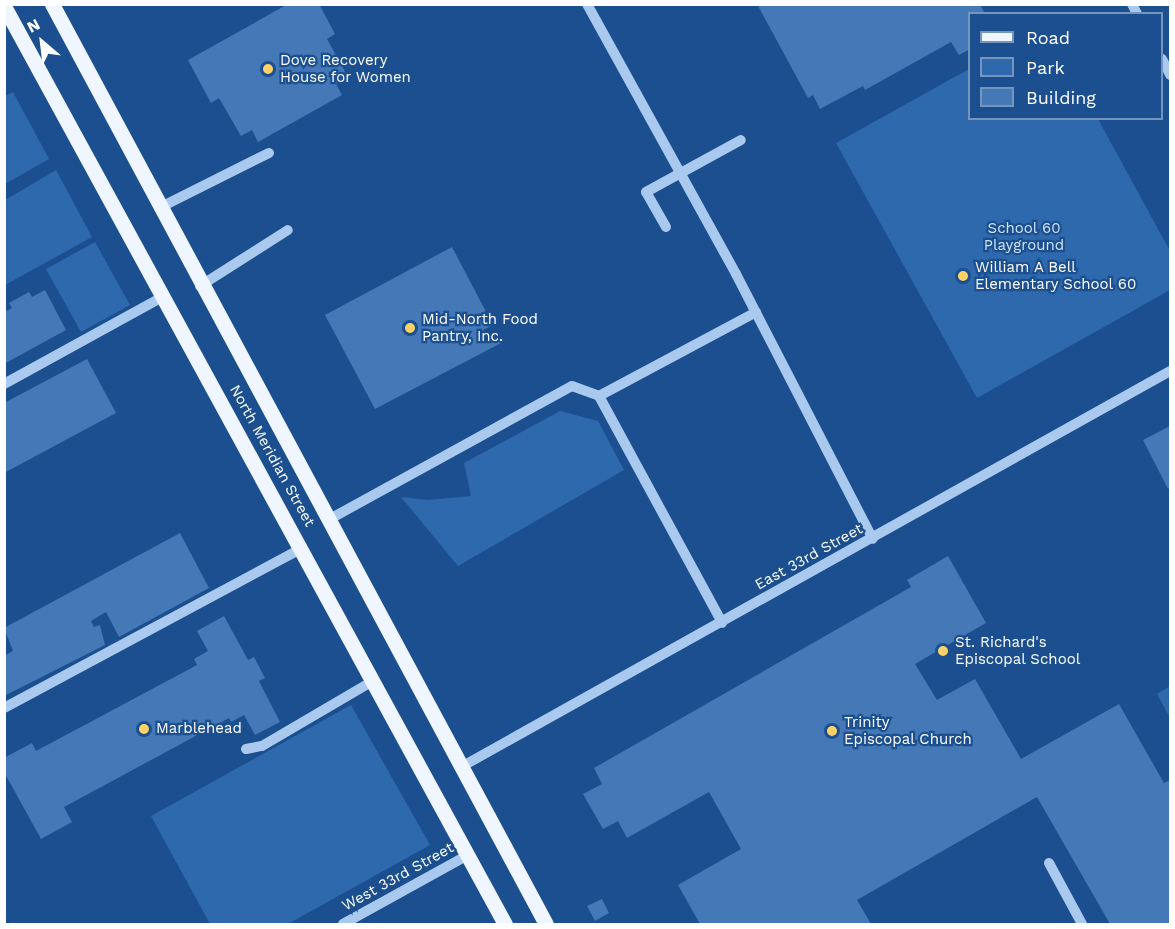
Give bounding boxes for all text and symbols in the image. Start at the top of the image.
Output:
north arrow [12,12,72,72]
legend [968,12,1163,120]
text: N [24,14,43,37]
text: Road [1026,27,1070,48]
place label: Dove Recovery House for Women [280,51,412,86]
text: Park [1026,57,1065,78]
marker: Dove Recovery House for Women [261,62,275,76]
text: Building [1026,87,1096,108]
park label: School 60 Playground [984,219,1064,254]
place label: William A Bell Elementary School 60 [975,258,1137,293]
marker: William A Bell Elementary School 60 [956,269,970,283]
place label: Mid-North Food Pantry, Inc. [422,310,538,345]
marker: Mid-North Food Pantry, Inc. [403,321,417,335]
street label: North Meridian Street [226,382,318,530]
street label: East 33rd Street [752,520,866,594]
place label: St. Richard's Episcopal School [955,633,1081,668]
marker: St. Richard's Episcopal School [936,644,950,658]
place label: Trinity Episcopal Church [844,713,972,748]
place label: Marblehead [156,720,242,738]
marker: Marblehead [137,722,151,736]
marker: Trinity Episcopal Church [825,724,839,738]
street label: West 33rd Street [339,839,457,915]

